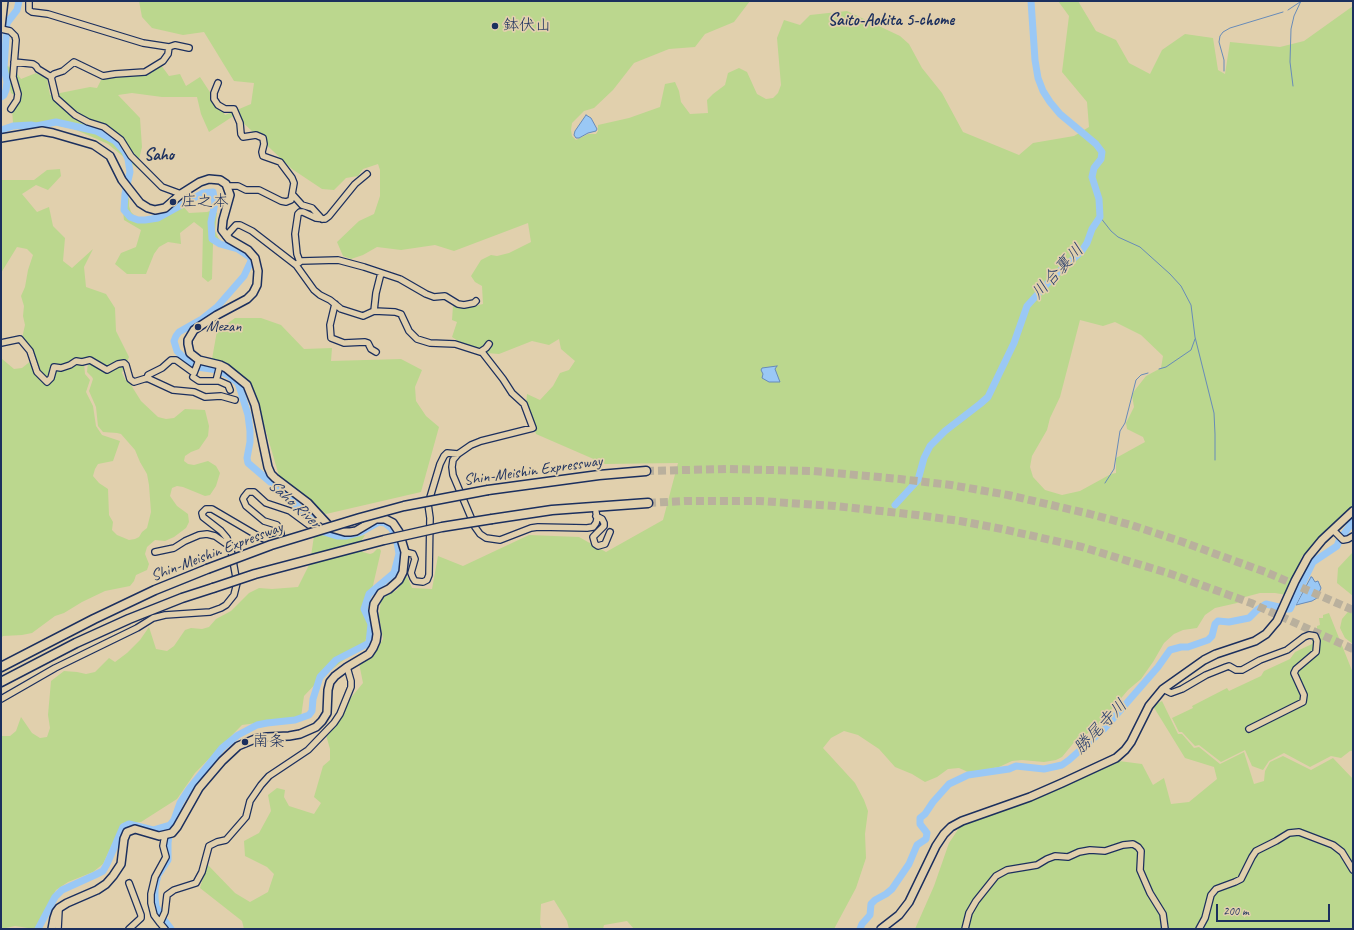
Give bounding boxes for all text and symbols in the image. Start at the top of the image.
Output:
district label: Saito-Aokita 5-chome [828,11,954,31]
place label: 鉢伏山 [503,16,551,36]
marker: 鉢伏山 [490,21,500,31]
district label: Saho [144,146,174,166]
place label: 庄之本 [181,192,229,212]
marker: 庄之本 [168,197,178,207]
water label: 川合裏川 [1027,240,1089,304]
place label: Mezan [206,317,241,337]
marker: Mezan [193,322,203,332]
street label: Shin-Meishin Expressway [463,452,603,490]
water label: Saho River [264,475,324,533]
street label: Shin-Meishin Expressway [148,518,286,586]
water label: 勝尾寺川 [1070,695,1132,759]
place label: 南条 [253,732,285,752]
marker: 南条 [240,737,250,747]
scale bar [1218,896,1332,922]
text: 200 m [1223,903,1249,919]

